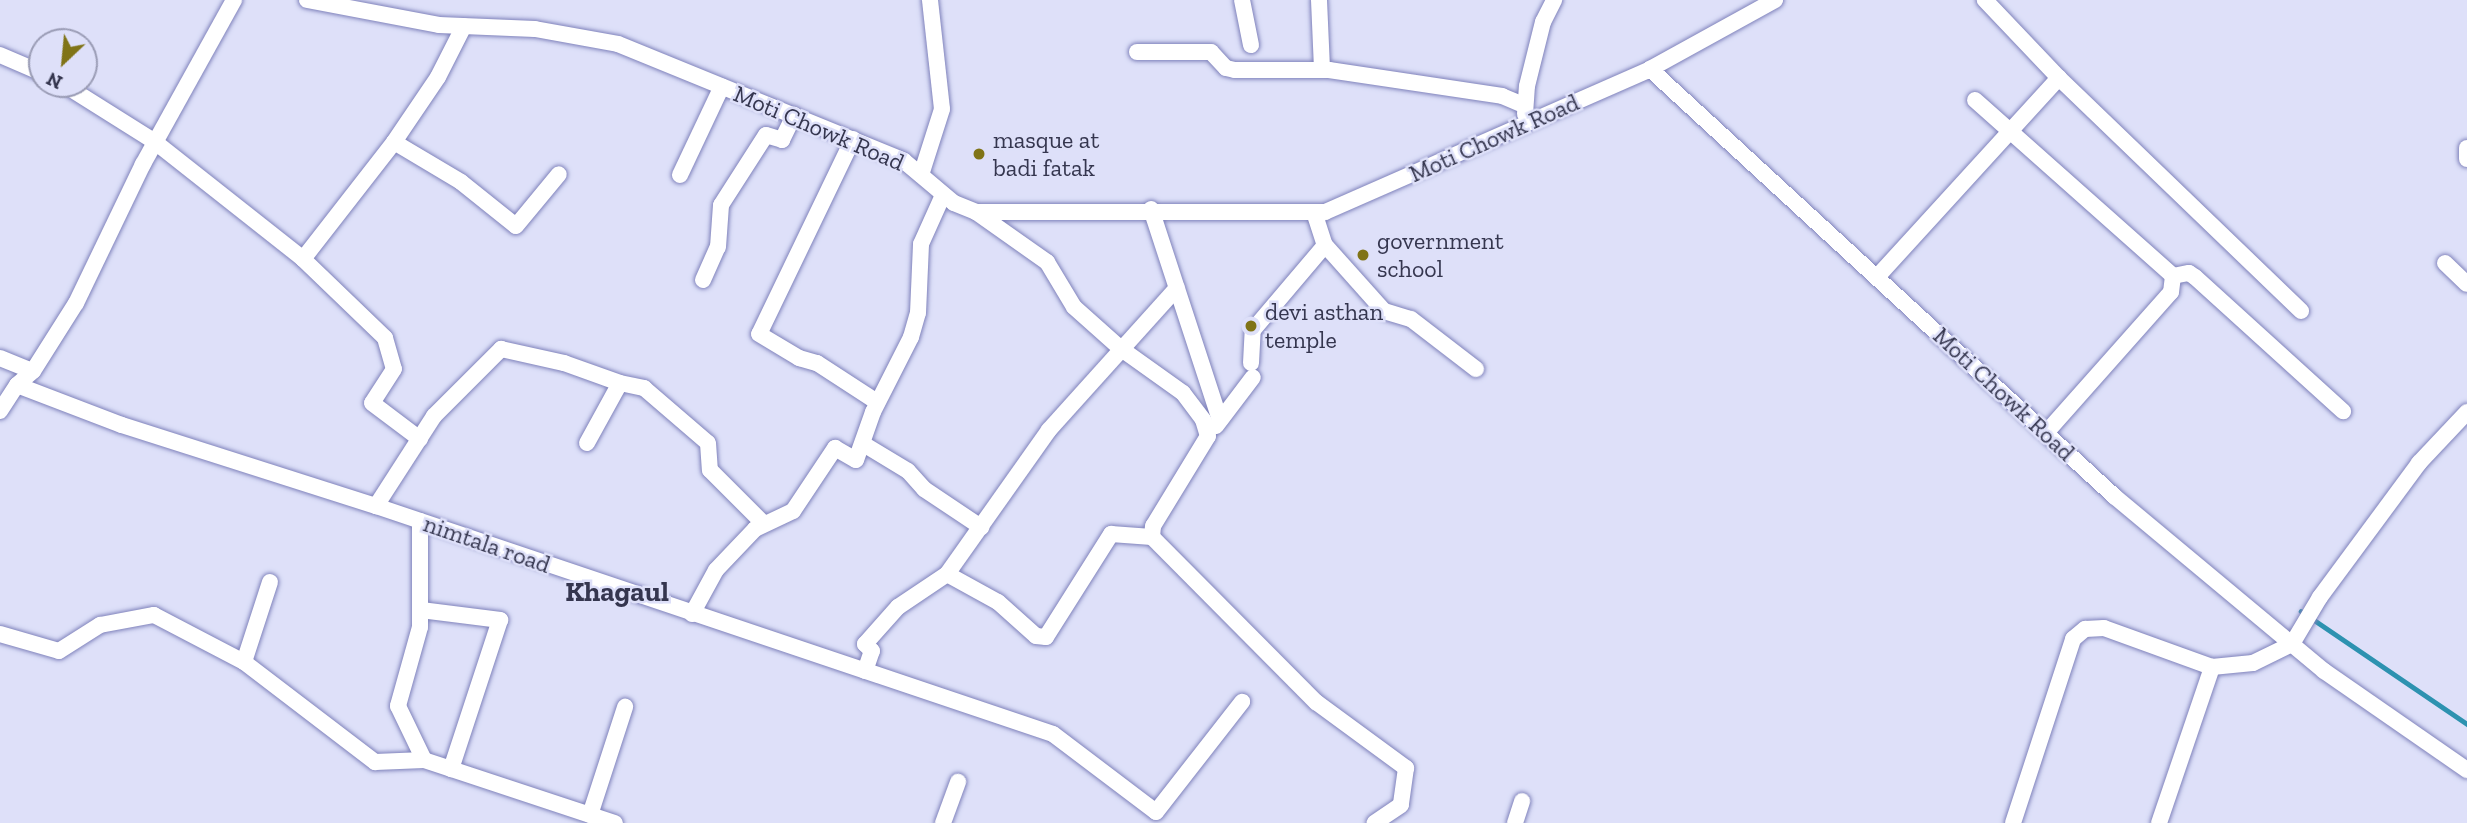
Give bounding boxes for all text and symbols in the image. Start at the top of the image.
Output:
north arrow [28,28,98,98]
text: N [43,67,66,94]
street label: Moti Chowk Road [729,79,909,177]
street label: Moti Chowk Road [1405,88,1583,188]
place label: masque at badi fatak [993,126,1099,182]
marker: masque at badi fatak [971,146,987,162]
place label: government school [1377,227,1504,283]
marker: government school [1355,247,1371,263]
place label: devi asthan temple [1265,298,1383,354]
marker: devi asthan temple [1243,318,1259,334]
street label: Moti Chowk Road [1927,321,2081,467]
street label: nimtala road [420,509,554,579]
district label: Khagaul [565,575,669,609]

